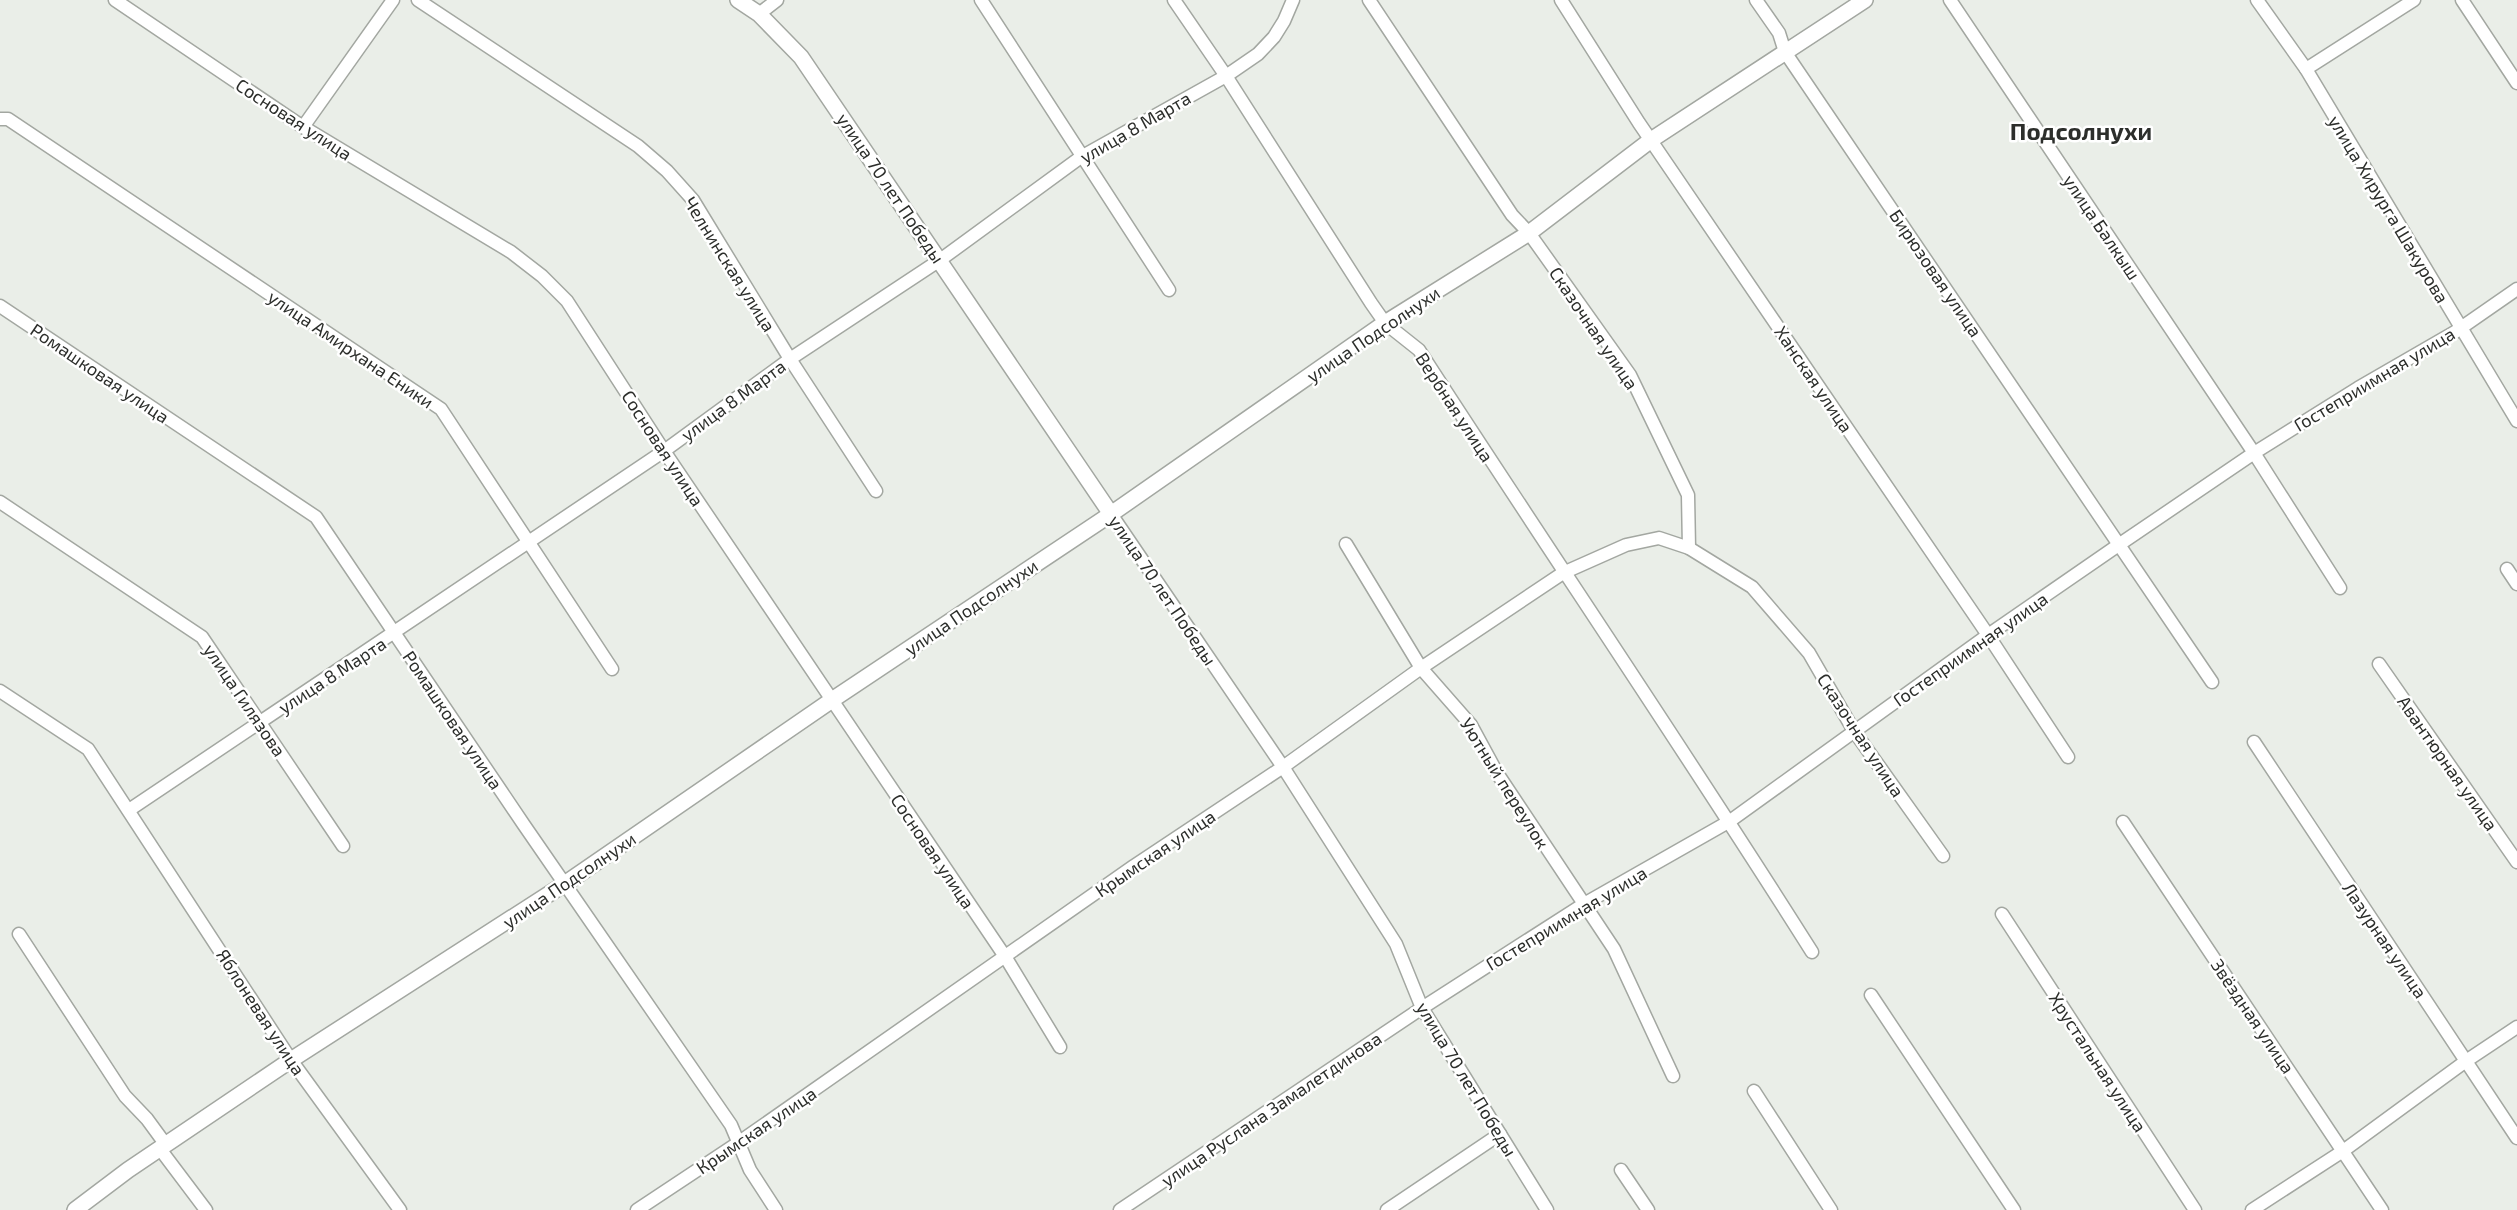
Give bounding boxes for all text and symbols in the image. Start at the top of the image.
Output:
street label: Сосновая улица [232,73,356,165]
street label: улица 8 Марта [1076,86,1194,168]
street label: улица 70 лет Победы [833,109,949,267]
street label: улица Хирурга Шакурова [2324,111,2454,307]
district label: Подсолнухи [2010,116,2152,145]
street label: улица Балкыш [2059,170,2145,284]
street label: Челнинская улица [680,192,780,336]
street label: Бирюзовая улица [1885,205,1987,341]
street label: Сказочная улица [1545,263,1643,393]
street label: улица Подсолнухи [1302,281,1444,387]
street label: улица Амирхана Еники [264,285,438,413]
street label: Ромашковая улица [26,318,174,428]
street label: Ханская улица [1770,321,1858,437]
street label: Гостеприимная улица [2289,322,2459,436]
street label: Вербная улица [1411,348,1499,466]
street label: улица 8 Марта [676,355,790,445]
street label: Сосновая улица [617,386,709,510]
street label: улица 70 лет Победы [1105,511,1221,669]
street label: улица Подсолнухи [900,554,1042,660]
street label: Гостеприимная улица [1888,587,2052,711]
street label: улица 8 Марта [274,632,390,718]
street label: улица Гилязова [199,639,291,761]
street label: Ромашковая улица [398,646,508,794]
street label: Сказочная улица [1813,669,1909,801]
street label: Авантюрная улица [2393,691,2503,835]
street label: Уютный переулок [1456,714,1554,853]
street label: Сосновая улица [886,789,980,913]
street label: Крымская улица [1091,805,1219,901]
street label: улица Подсолнухи [498,827,640,933]
street label: Гостеприимная улица [1481,861,1651,975]
street label: Лазурная улица [2338,878,2432,1002]
street label: Яблоневая улица [212,945,310,1079]
street label: Звёздная улица [2207,955,2299,1077]
street label: Хрустальная улица [2045,988,2151,1136]
street label: улица 70 лет Победы [1412,998,1522,1160]
street label: улица Руслана Замалетдинова [1157,1027,1385,1191]
street label: Крымская улица [692,1082,820,1178]

